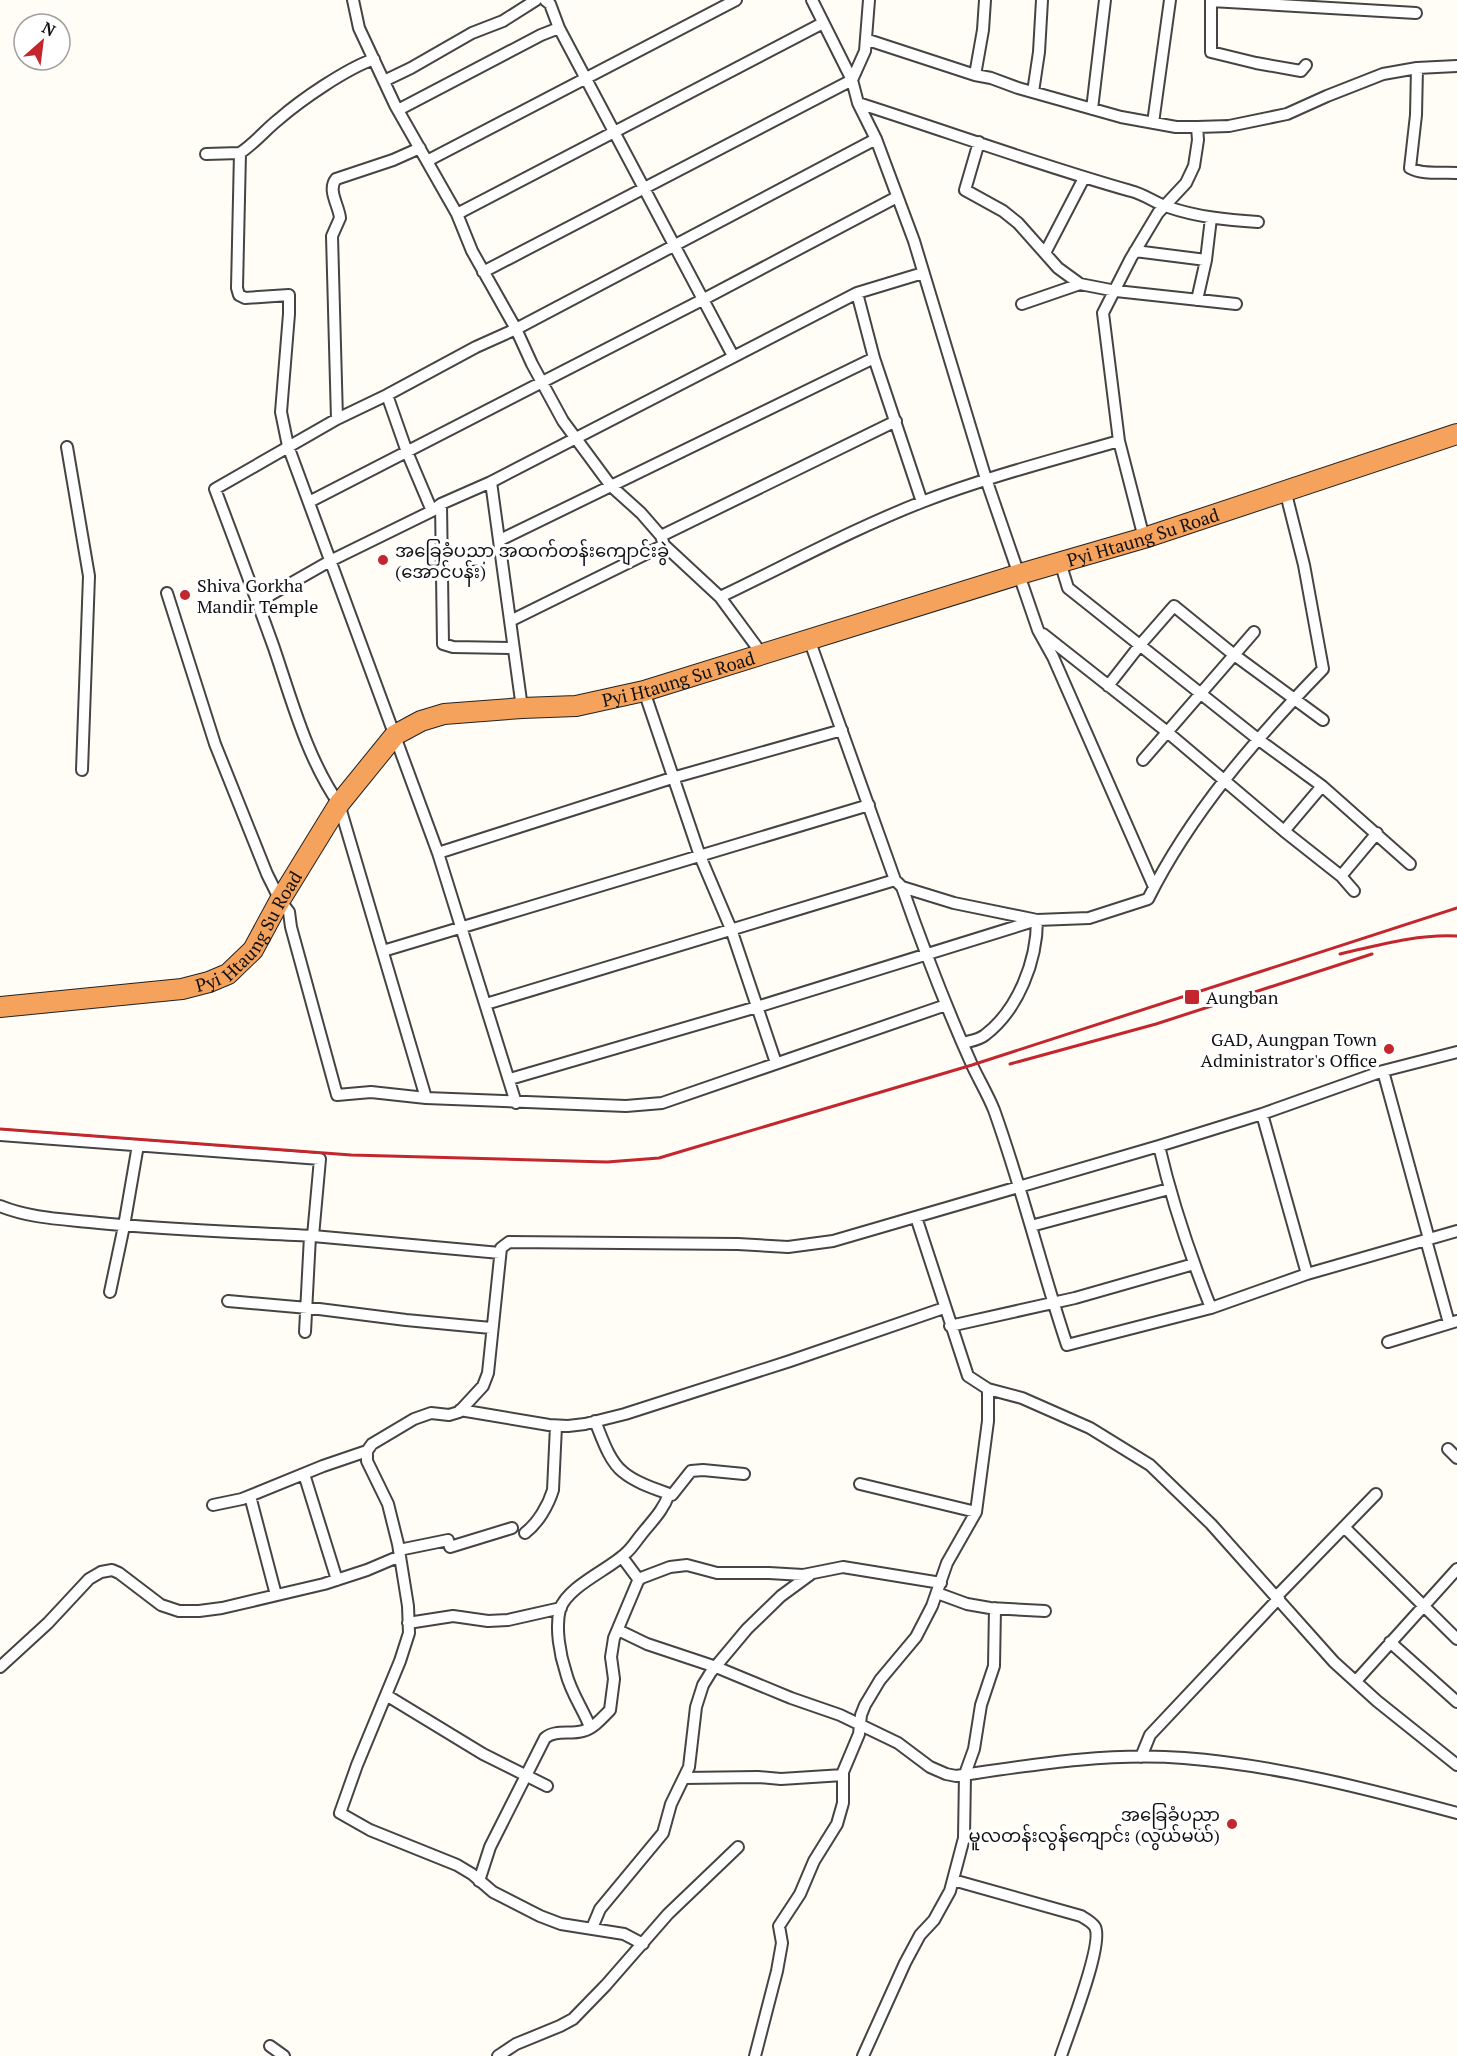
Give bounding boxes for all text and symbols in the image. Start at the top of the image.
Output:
north arrow [12,12,72,72]
text: N [39,16,60,41]
street label: Pyi Htaung Su Road [1064,502,1222,572]
place label: အခြေခံပညာ အထက်တန်းကျောင်းခွဲ (အောင်ပန်း) [395,538,669,587]
marker: အခြေခံပညာ အထက်တန်းကျောင်းခွဲ (အောင်ပန်း) [376,553,390,567]
place label: Shiva Gorkha Mandir Temple [197,573,318,618]
marker: Shiva Gorkha Mandir Temple [178,588,192,602]
street label: Pyi Htaung Su Road [600,645,757,712]
street label: Pyi Htaung Su Road [193,866,307,997]
place label: Aungban [1206,985,1279,1009]
marker: Aungban [1183,988,1201,1006]
place label: GAD, Aungpan Town Administrator's Office [1201,1027,1377,1072]
marker: GAD, Aungpan Town Administrator's Office [1382,1042,1396,1056]
place label: အခြေခံပညာ မူလတန်းလွန်ကျောင်း (လွယ်မယ်) [969,1802,1220,1851]
marker: အခြေခံပညာ မူလတန်းလွန်ကျောင်း (လွယ်မယ်) [1225,1817,1239,1831]

